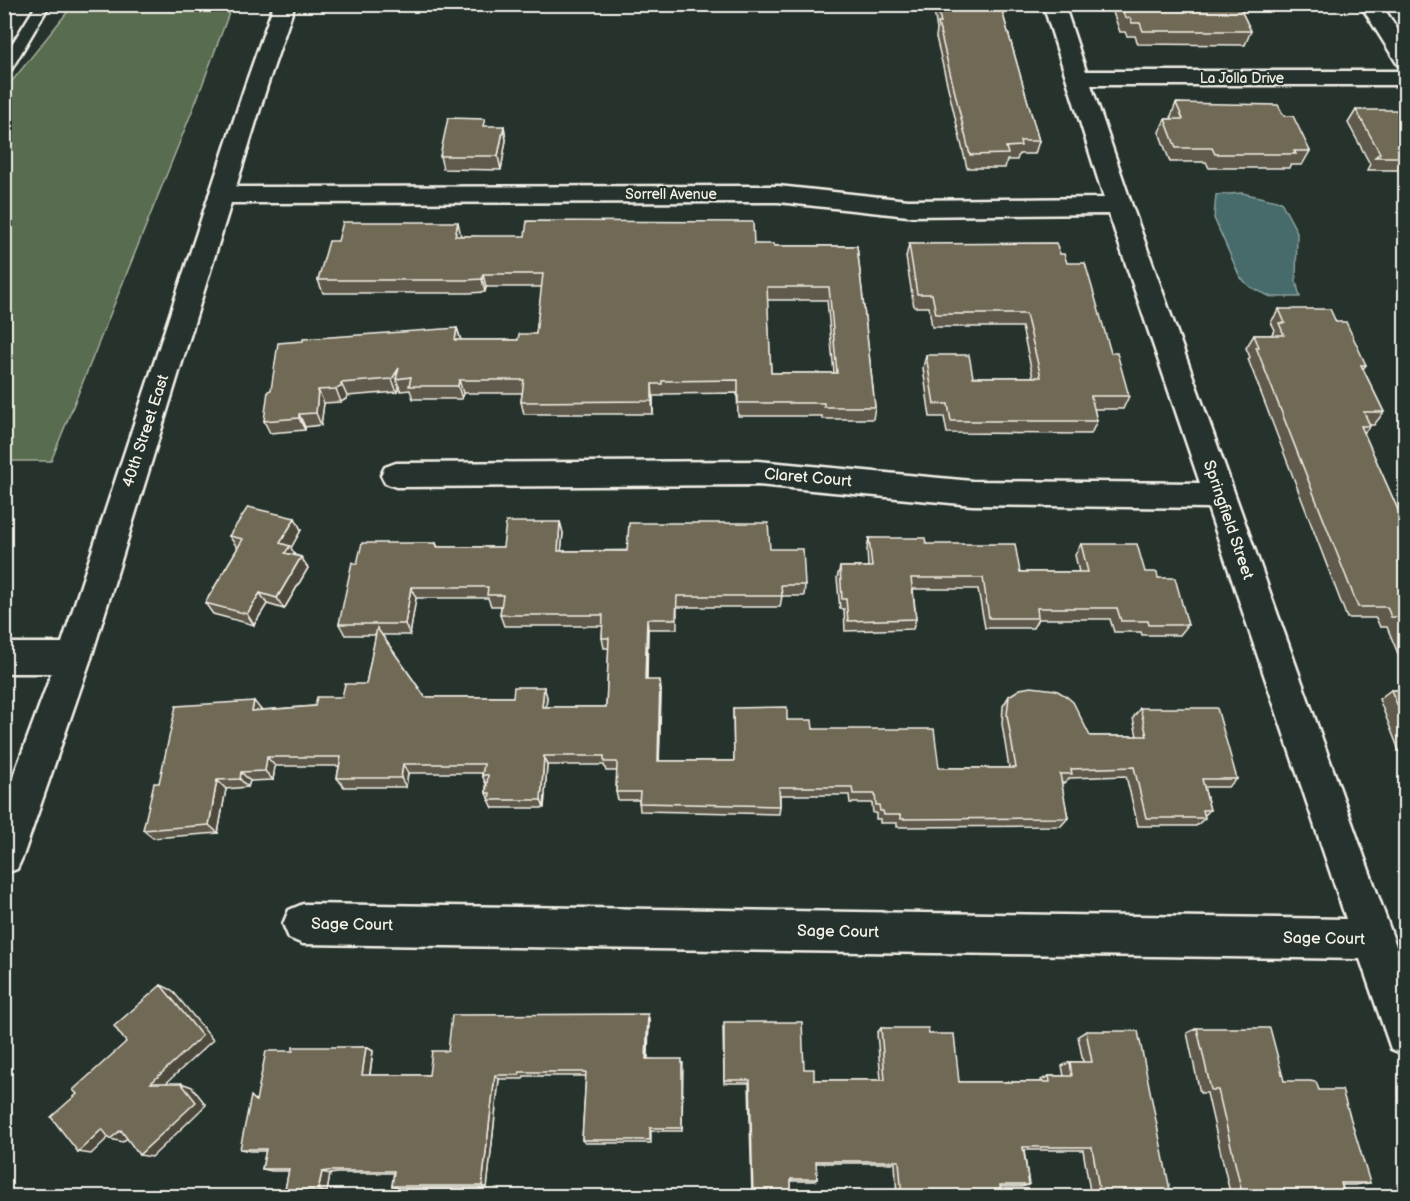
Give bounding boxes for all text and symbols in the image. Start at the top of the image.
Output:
street label: La Jolla Drive [1200,70,1284,87]
street label: Sorrell Avenue [625,186,717,203]
street label: 40th Street East [119,372,173,490]
street label: Springfield Street [1199,458,1257,582]
street label: Claret Court [763,465,853,491]
street label: Sage Court [311,915,393,935]
street label: Sage Court [797,922,879,942]
street label: Sage Court [1283,929,1365,949]

